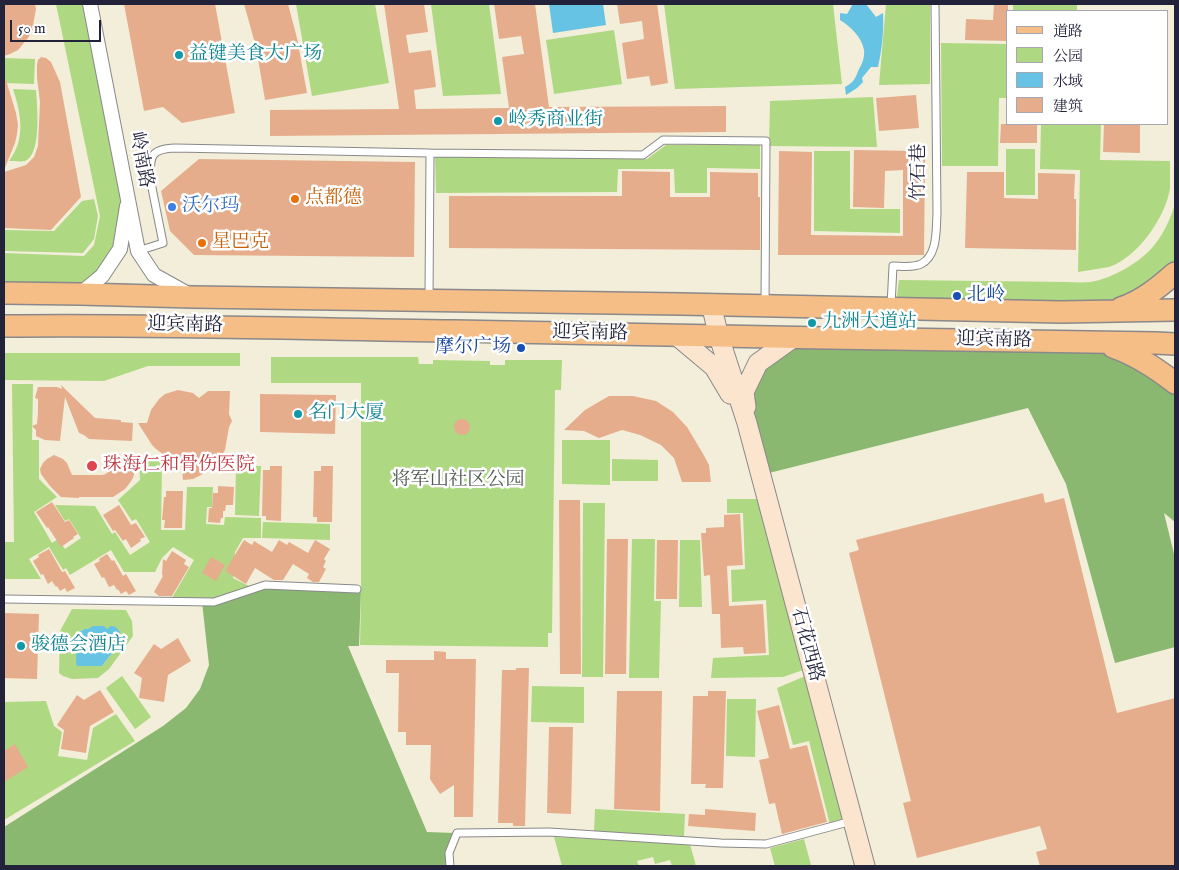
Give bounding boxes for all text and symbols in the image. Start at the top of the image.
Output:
scale bar [12,10,104,42]
legend [1006,10,1169,125]
text: 50 m [18,19,46,38]
text: 道路 [1053,22,1083,41]
place label: 益键美食大广场 [189,44,322,66]
text: 公园 [1053,47,1083,66]
marker: 益键美食大广场 [173,49,185,61]
text: 水域 [1053,72,1083,91]
text: 建筑 [1053,97,1083,116]
place label: 岭秀商业街 [508,110,603,132]
marker: 岭秀商业街 [492,115,504,127]
street label: 岭南路 [123,130,157,190]
street label: 竹石巷 [909,144,931,200]
place label: 点都德 [305,188,362,210]
marker: 点都德 [289,193,301,205]
place label: 沃尔玛 [182,196,239,218]
marker: 沃尔玛 [166,201,178,213]
place label: 星巴克 [212,232,269,254]
marker: 星巴克 [196,237,208,249]
place label: 北岭 [967,285,1005,307]
marker: 北岭 [951,290,963,302]
place label: 九洲大道站 [822,312,917,334]
street label: 迎宾南路 [147,314,223,338]
marker: 九洲大道站 [806,317,818,329]
street label: 迎宾南路 [552,322,628,346]
street label: 迎宾南路 [956,329,1032,353]
place label: 摩尔广场 [435,337,511,359]
marker: 摩尔广场 [515,342,527,354]
place label: 名门大厦 [308,403,384,425]
marker: 名门大厦 [292,408,304,420]
place label: 珠海仁和骨伤医院 [103,455,255,477]
marker: 珠海仁和骨伤医院 [85,459,99,473]
park label: 将军山社区公园 [392,470,524,492]
street label: 石花西路 [785,605,827,685]
place label: 骏德会酒店 [31,635,126,657]
marker: 骏德会酒店 [15,640,27,652]

